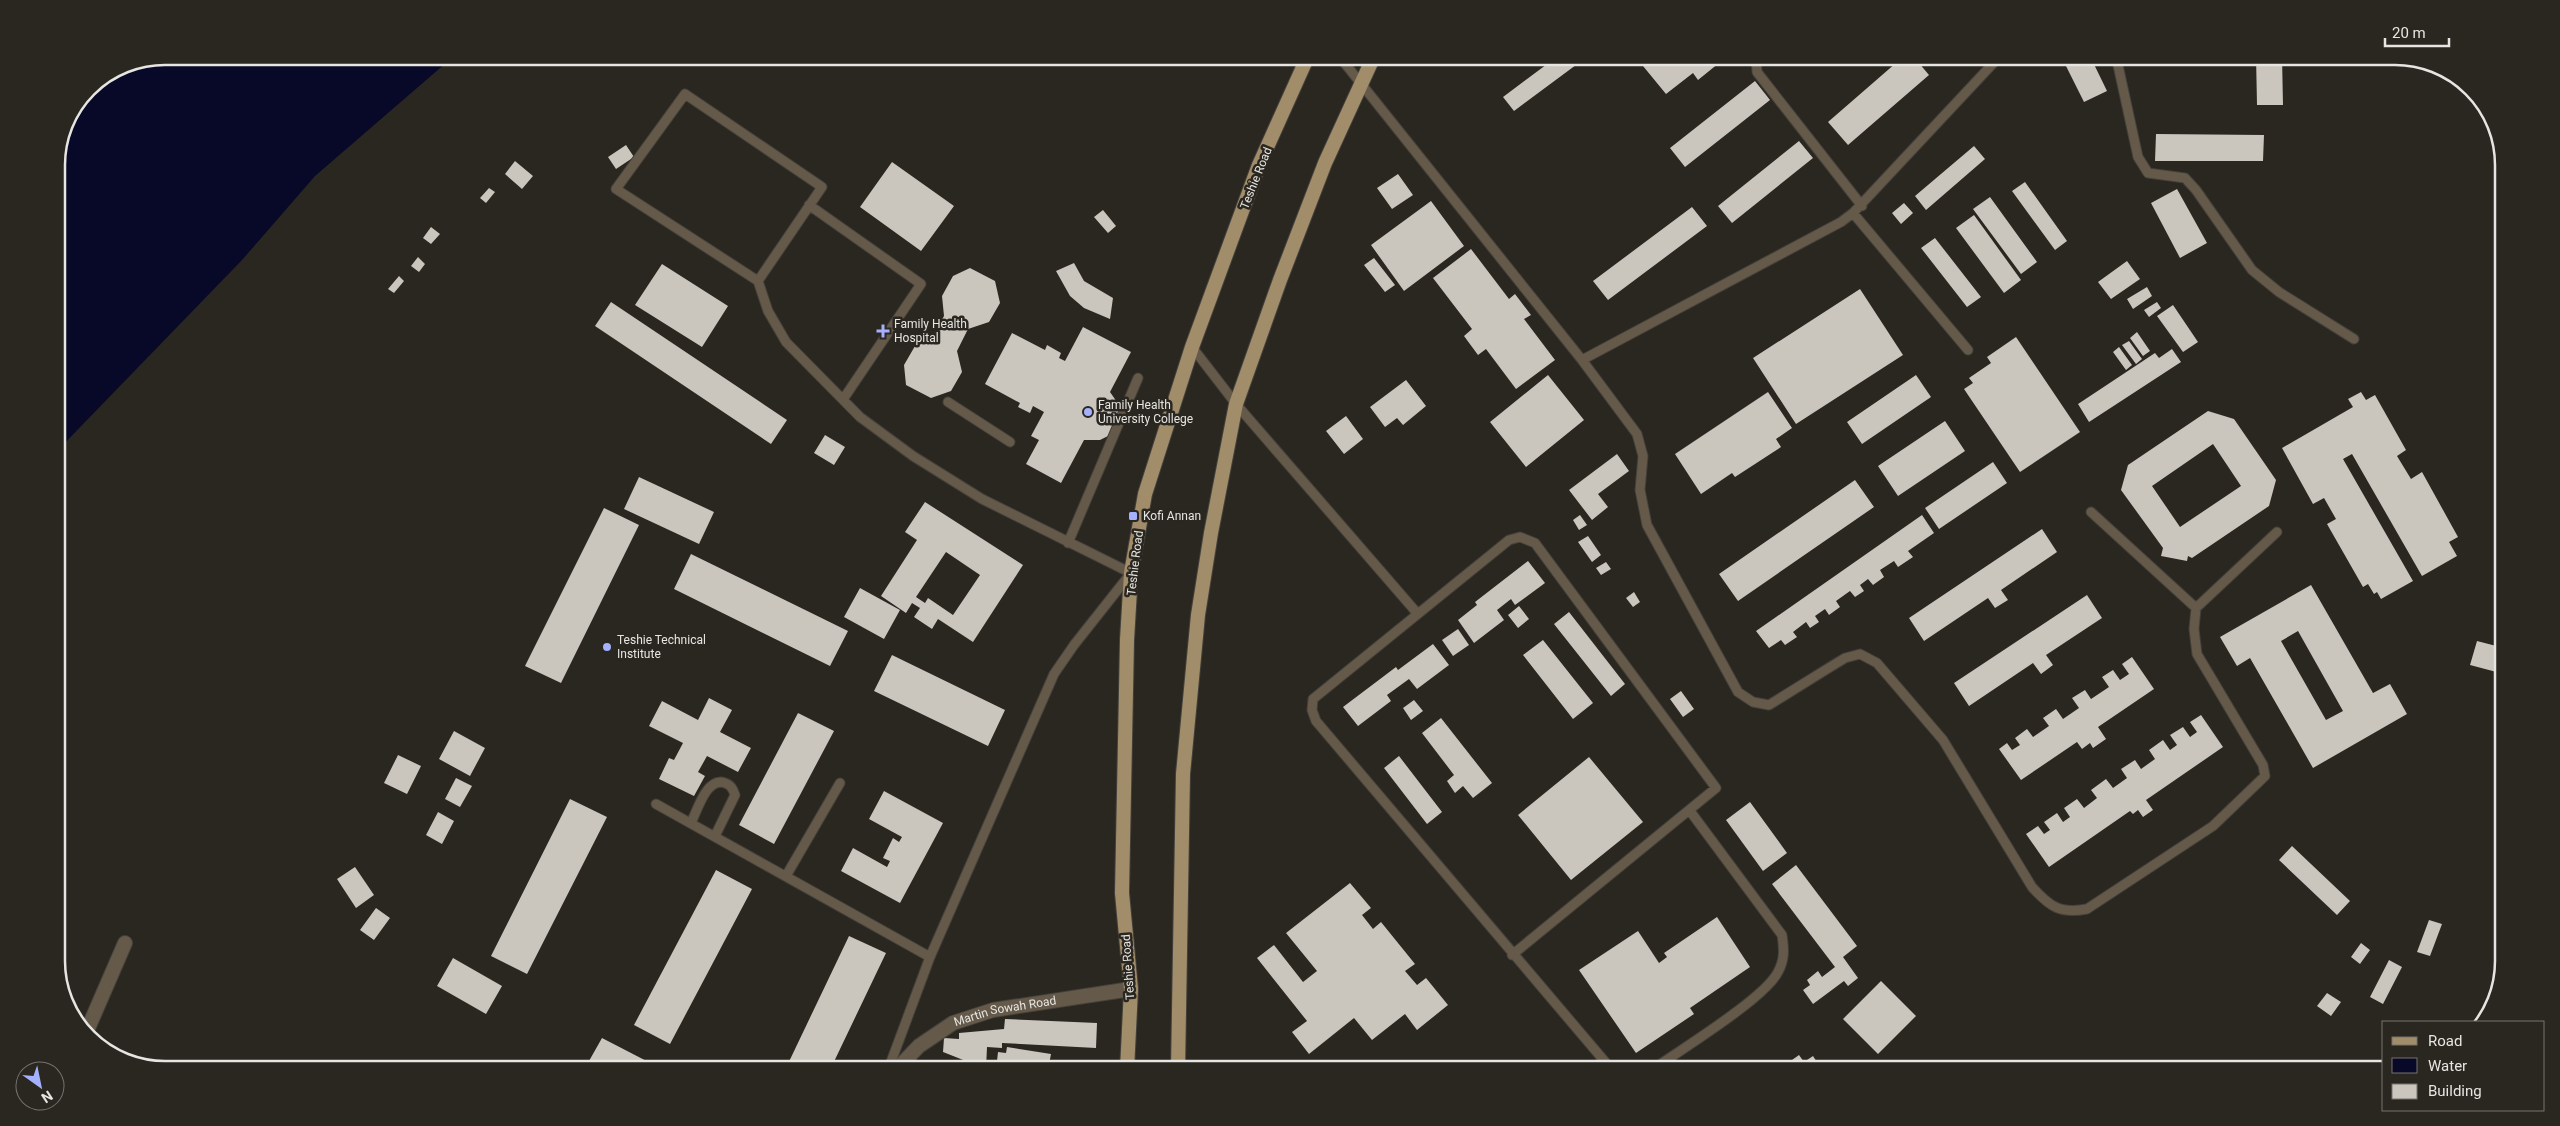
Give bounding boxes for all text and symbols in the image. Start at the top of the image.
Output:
scale bar [2385,15,2449,47]
text: 20 m [2392,24,2426,42]
street label: Teshie Road [1237,145,1275,211]
place label: Family Health Hospital [894,317,967,345]
marker: Family Health Hospital [876,324,890,338]
place label: Family Health University College [1098,398,1193,426]
marker: Family Health University College [1082,406,1094,418]
place label: Kofi Annan [1143,509,1201,523]
marker: Kofi Annan [1127,510,1139,522]
street label: Teshie Road [1124,530,1146,596]
place label: Teshie Technical Institute [617,633,706,661]
marker: Teshie Technical Institute [601,641,613,653]
street label: Teshie Road [1119,934,1137,1000]
street label: Martin Sowah Road [952,993,1057,1029]
legend [2382,1021,2545,1111]
text: Road [2428,1032,2462,1050]
text: Water [2428,1057,2467,1075]
north arrow [15,1061,65,1111]
text: Building [2428,1082,2482,1100]
text: N [39,1087,56,1106]

